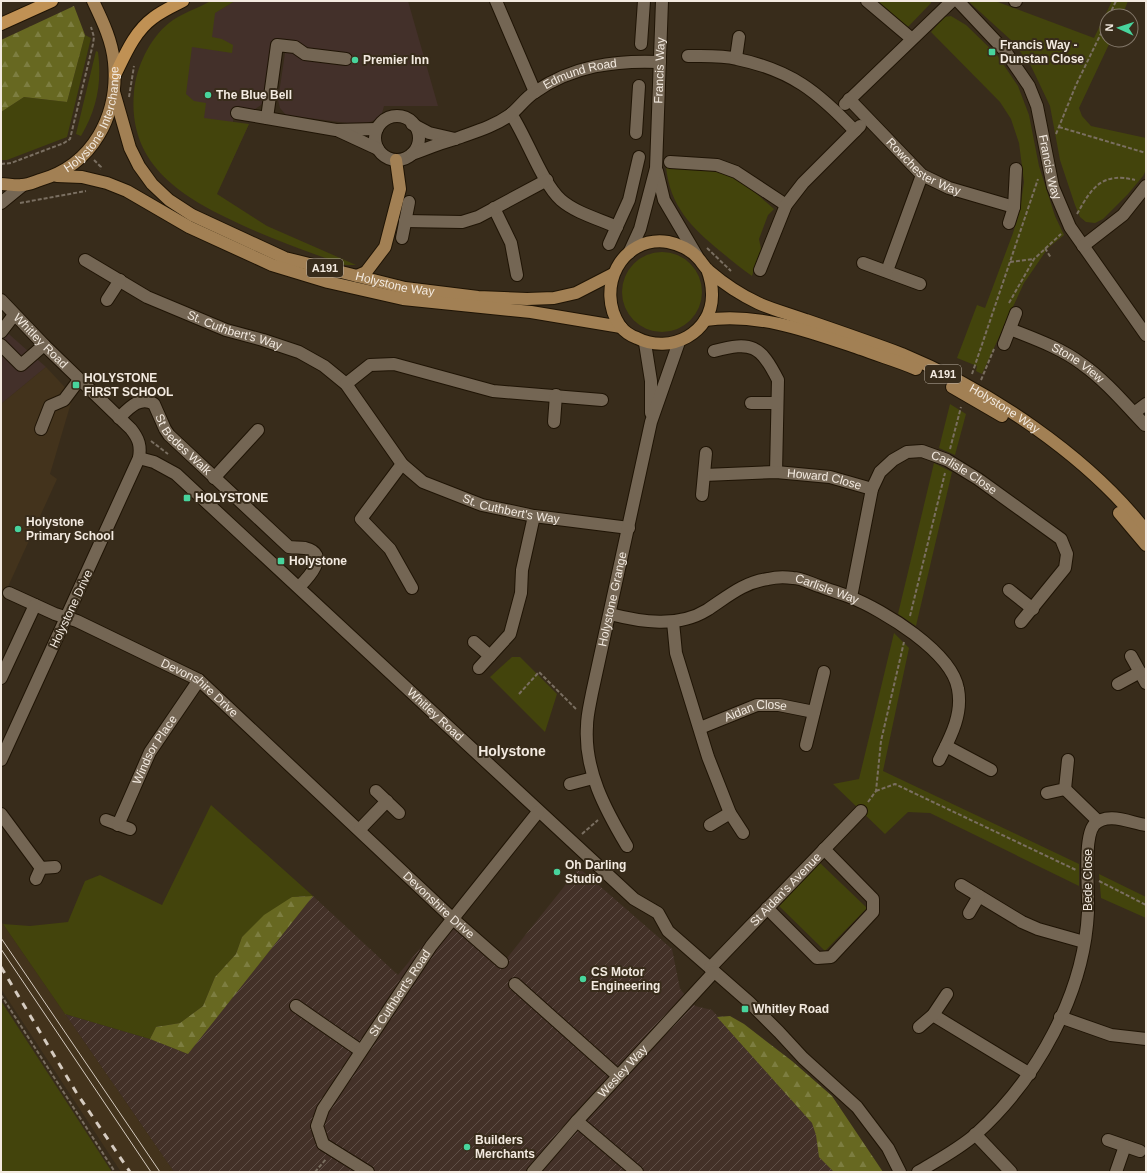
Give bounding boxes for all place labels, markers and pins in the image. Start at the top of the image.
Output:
place label: Francis Way - Dunstan Close [1000,38,1084,66]
marker: Francis Way - Dunstan Close [987,47,997,57]
place label: Premier Inn [363,53,429,67]
marker: Premier Inn [350,55,360,65]
place label: The Blue Bell [216,88,292,102]
marker: The Blue Bell [203,90,213,100]
place label: HOLYSTONE FIRST SCHOOL [84,371,173,399]
marker: HOLYSTONE FIRST SCHOOL [71,380,81,390]
place label: HOLYSTONE [195,491,268,505]
marker: HOLYSTONE [182,493,192,503]
place label: Holystone Primary School [26,515,114,543]
marker: Holystone Primary School [13,524,23,534]
place label: Holystone [289,554,347,568]
marker: Holystone [276,556,286,566]
place label: Oh Darling Studio [565,858,626,886]
marker: Oh Darling Studio [552,867,562,877]
place label: CS Motor Engineering [591,965,660,993]
marker: CS Motor Engineering [578,974,588,984]
place label: Whitley Road [753,1002,829,1016]
marker: Whitley Road [740,1004,750,1014]
place label: Builders Merchants [475,1133,535,1161]
marker: Builders Merchants [462,1142,472,1152]

